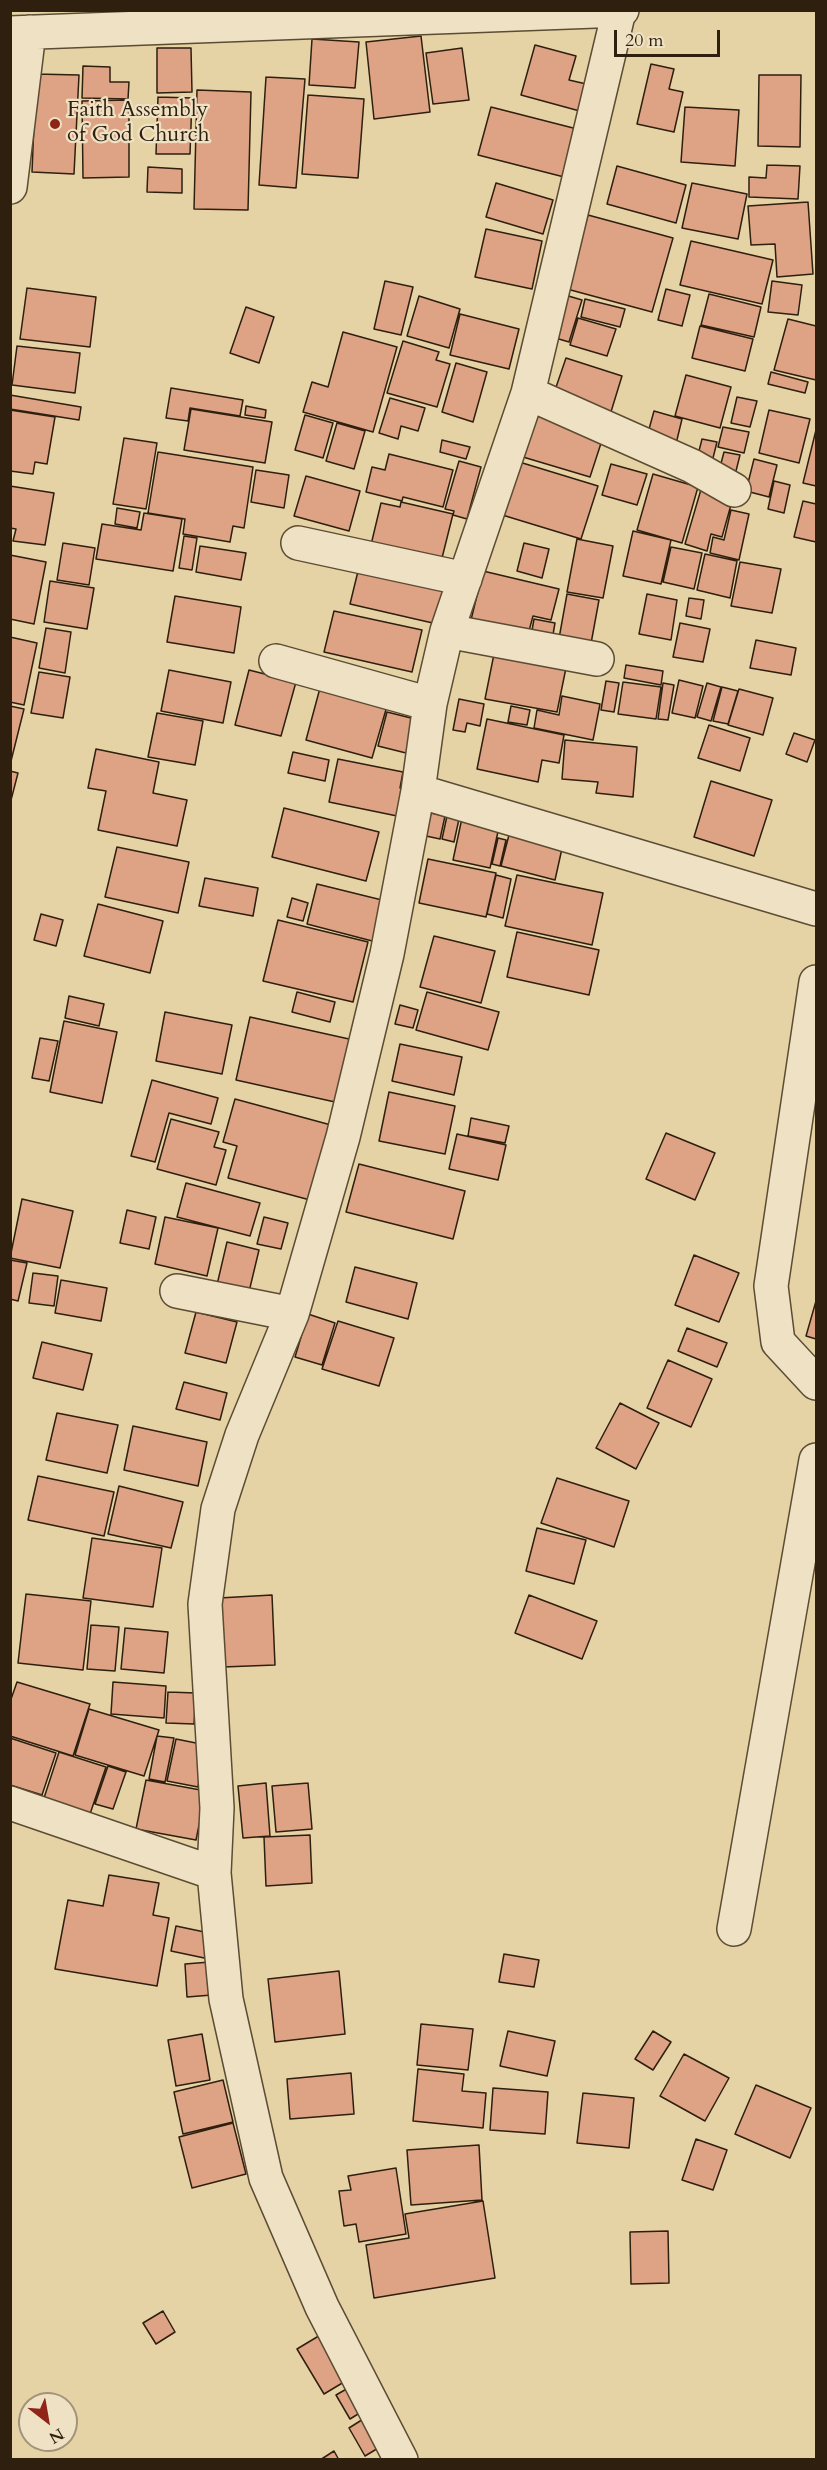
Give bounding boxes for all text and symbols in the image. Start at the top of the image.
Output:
scale bar [617,18,724,56]
text: 20 m [625,28,664,53]
place label: Faith Assembly of God Church [67,98,210,150]
marker: Faith Assembly of God Church [48,117,62,131]
north arrow [18,2392,78,2452]
text: N [45,2423,68,2449]

